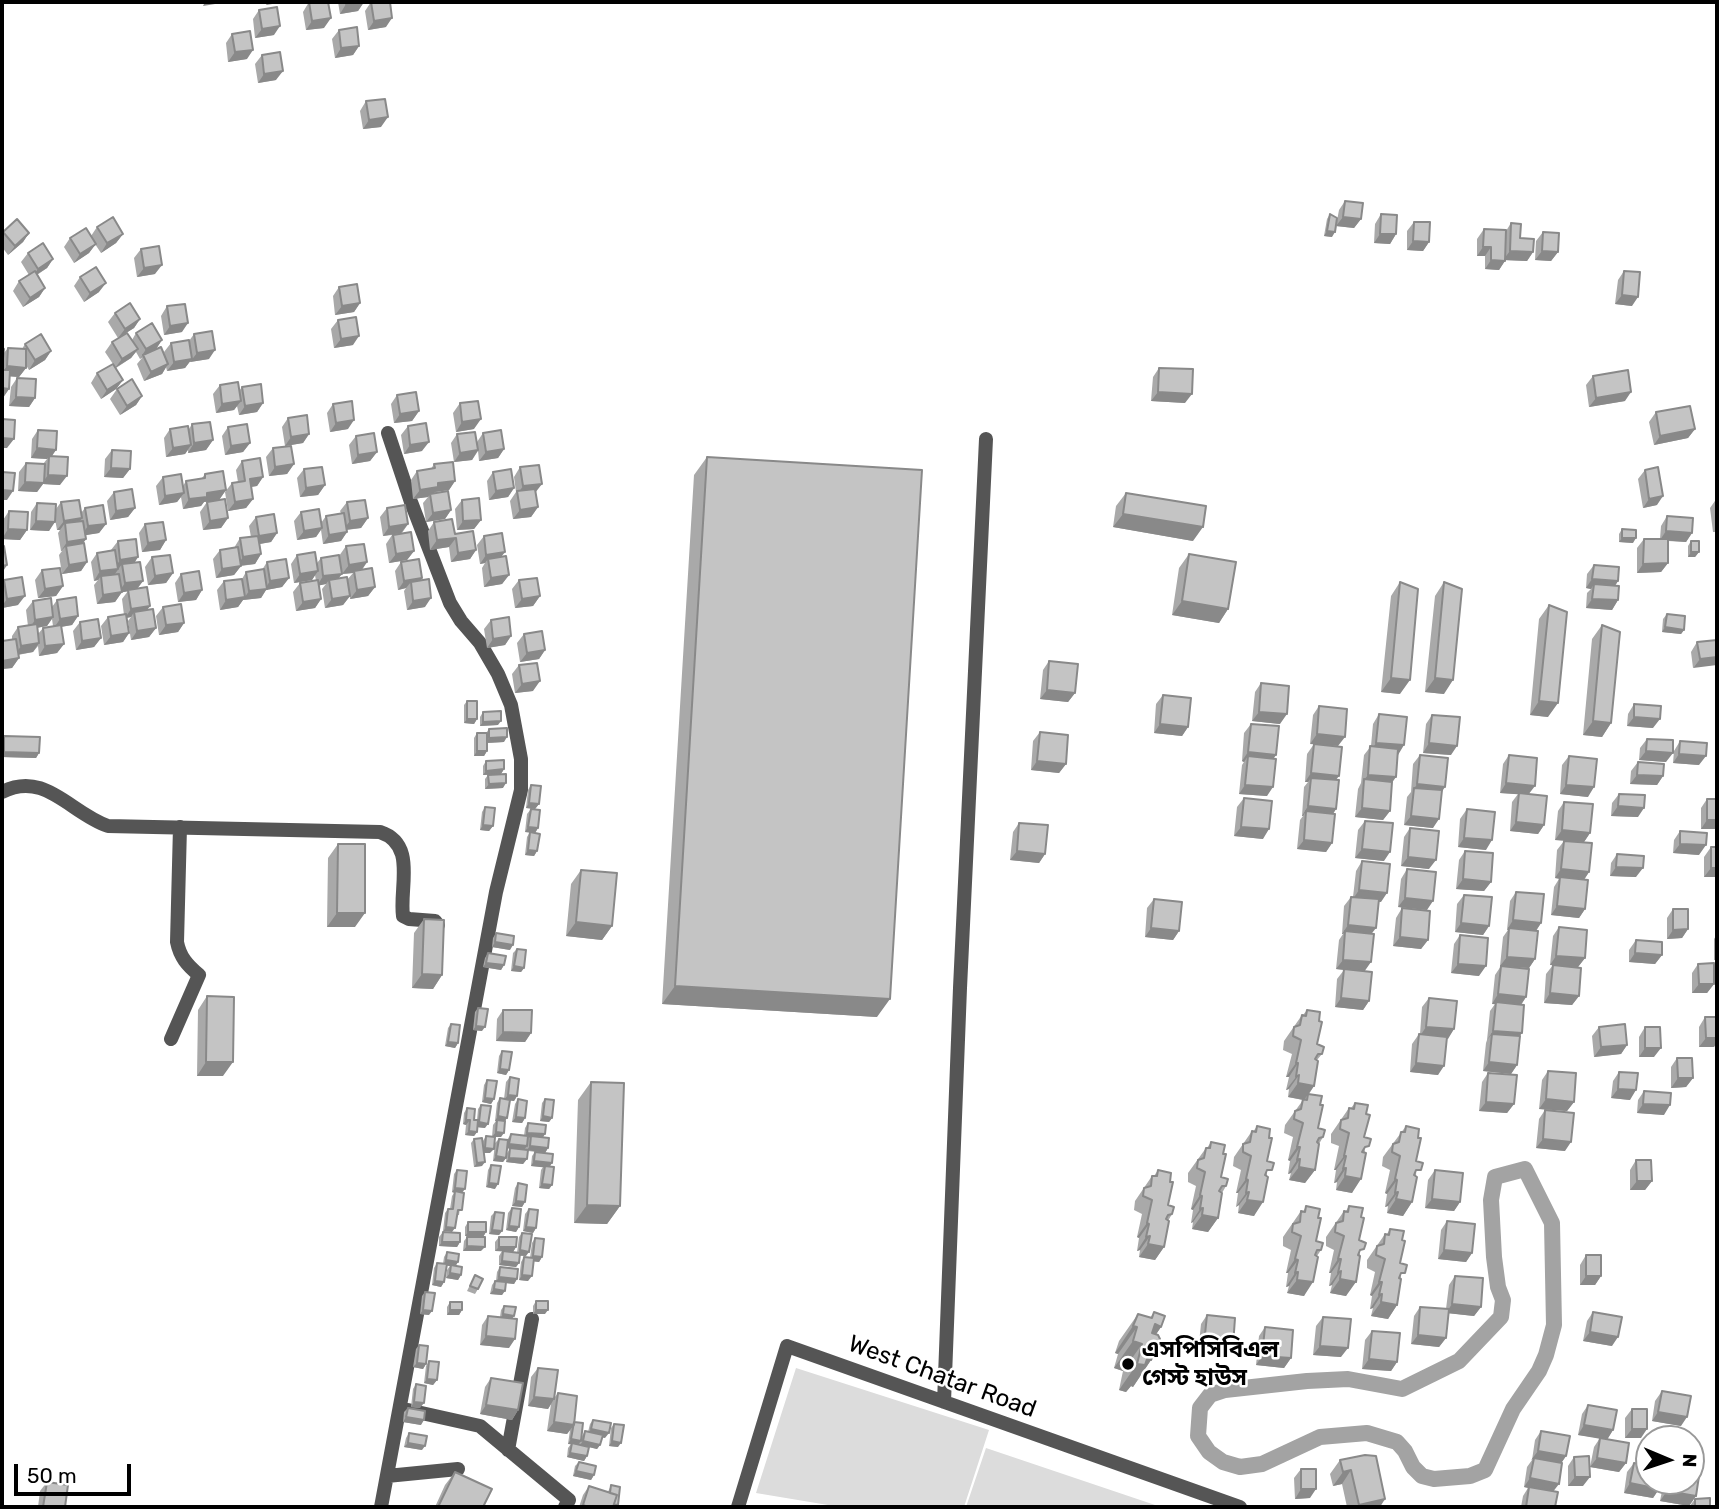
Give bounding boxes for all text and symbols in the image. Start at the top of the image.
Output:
street label: West Chatar Road [844,1330,1040,1424]
place label: এসপিসিবিএল গেস্ট হাউস [1142,1336,1279,1392]
marker: এসপিসিবিএল গেস্ট হাউস [1120,1356,1136,1372]
north arrow [1635,1425,1705,1495]
scale bar [18,1450,135,1494]
text: N [1678,1453,1701,1468]
text: 50 m [27,1463,77,1488]

